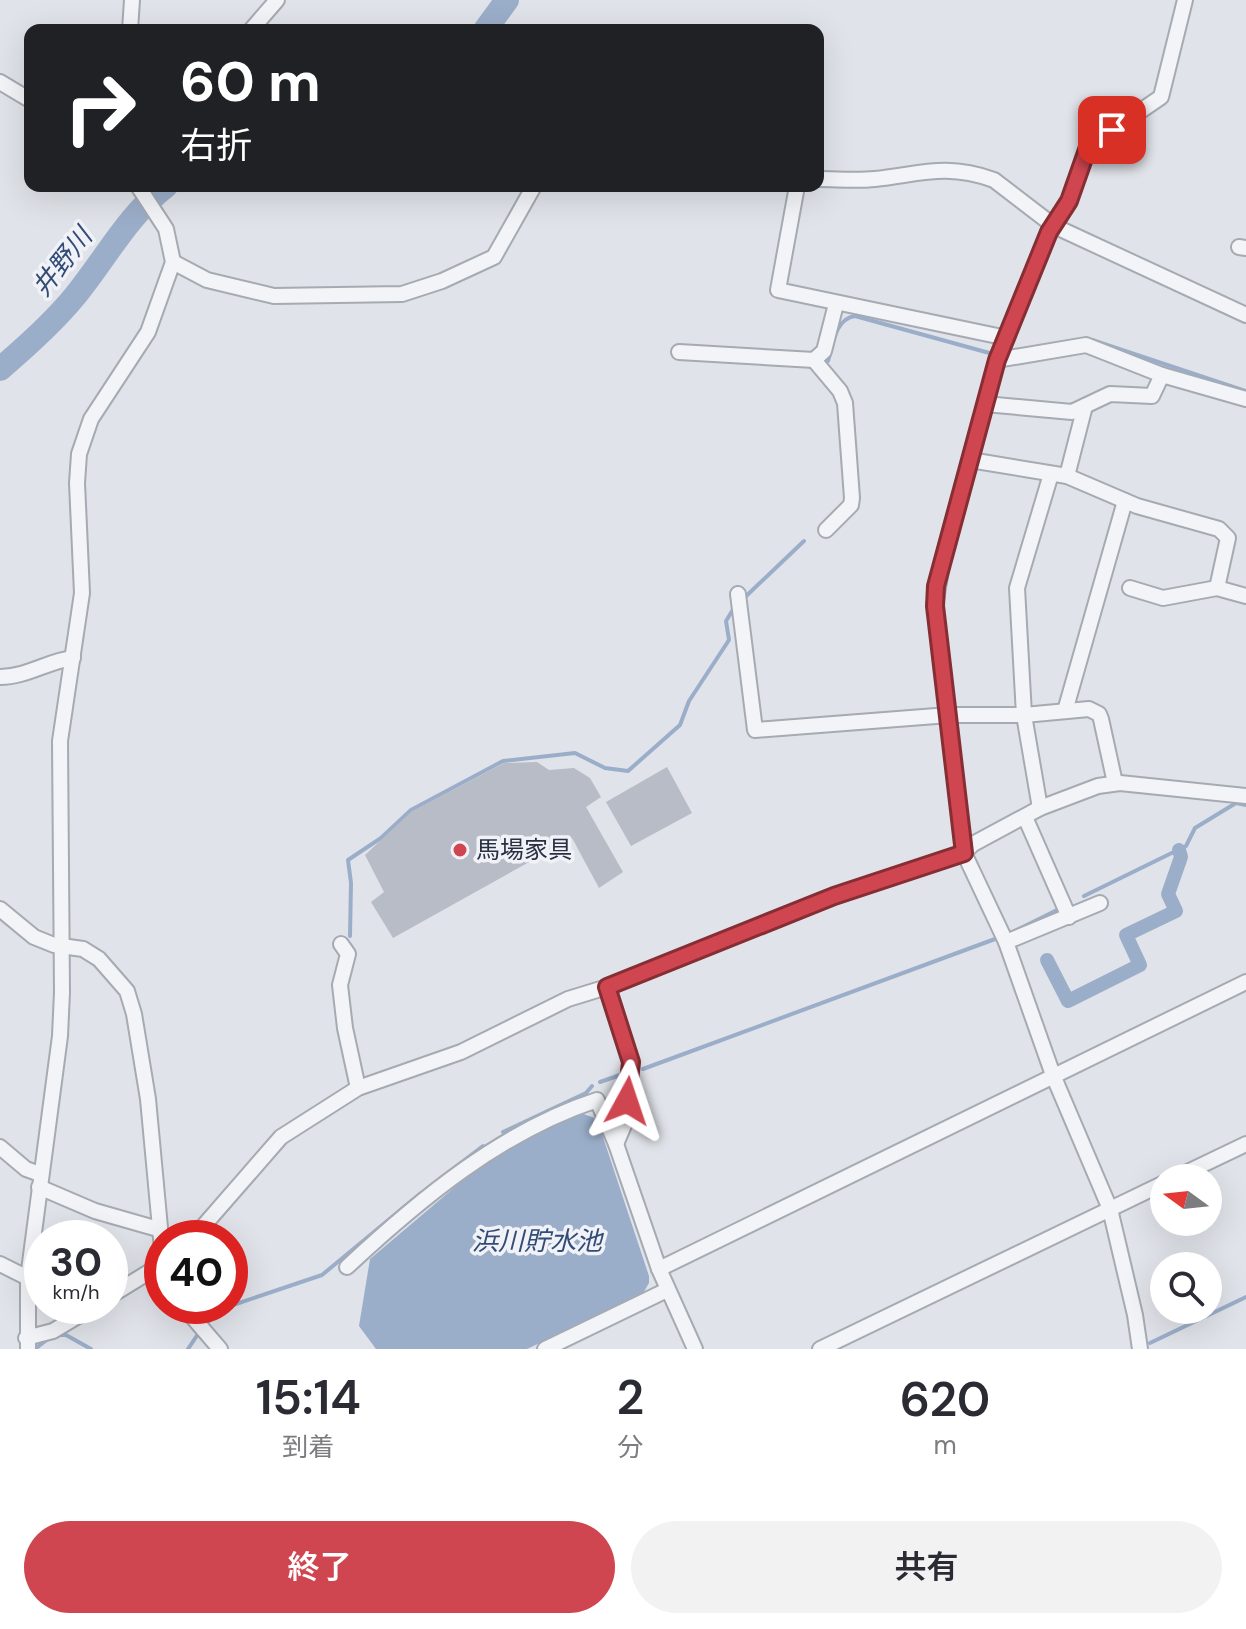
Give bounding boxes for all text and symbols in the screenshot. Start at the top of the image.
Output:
text: 60 m [180,45,321,118]
icon: right [48,56,152,160]
pin [1078,96,1146,164]
icon: arrive [1090,108,1134,152]
text: 右折 [180,122,252,169]
water label: 井野川 [25,218,101,303]
place label: 馬場家具 [476,834,572,865]
marker: 馬場家具 [451,841,469,859]
position arrow [585,1059,669,1143]
north arrow [1150,1164,1222,1236]
map controls [1150,1164,1222,1324]
speed limit sign: 40 [144,1220,248,1324]
water label: 浜川貯水池 [472,1224,605,1258]
text: 30 [50,1236,102,1288]
button: search [1150,1252,1222,1324]
text: km/h [52,1279,100,1305]
text: 15:14 [256,1366,361,1429]
text: 2 [616,1366,644,1429]
text: 620 [900,1368,990,1431]
text: m [933,1428,957,1462]
text: 到着 [282,1430,334,1464]
text: 分 [617,1430,643,1464]
button: 終了 [24,1521,615,1613]
button: 共有 [631,1521,1222,1613]

